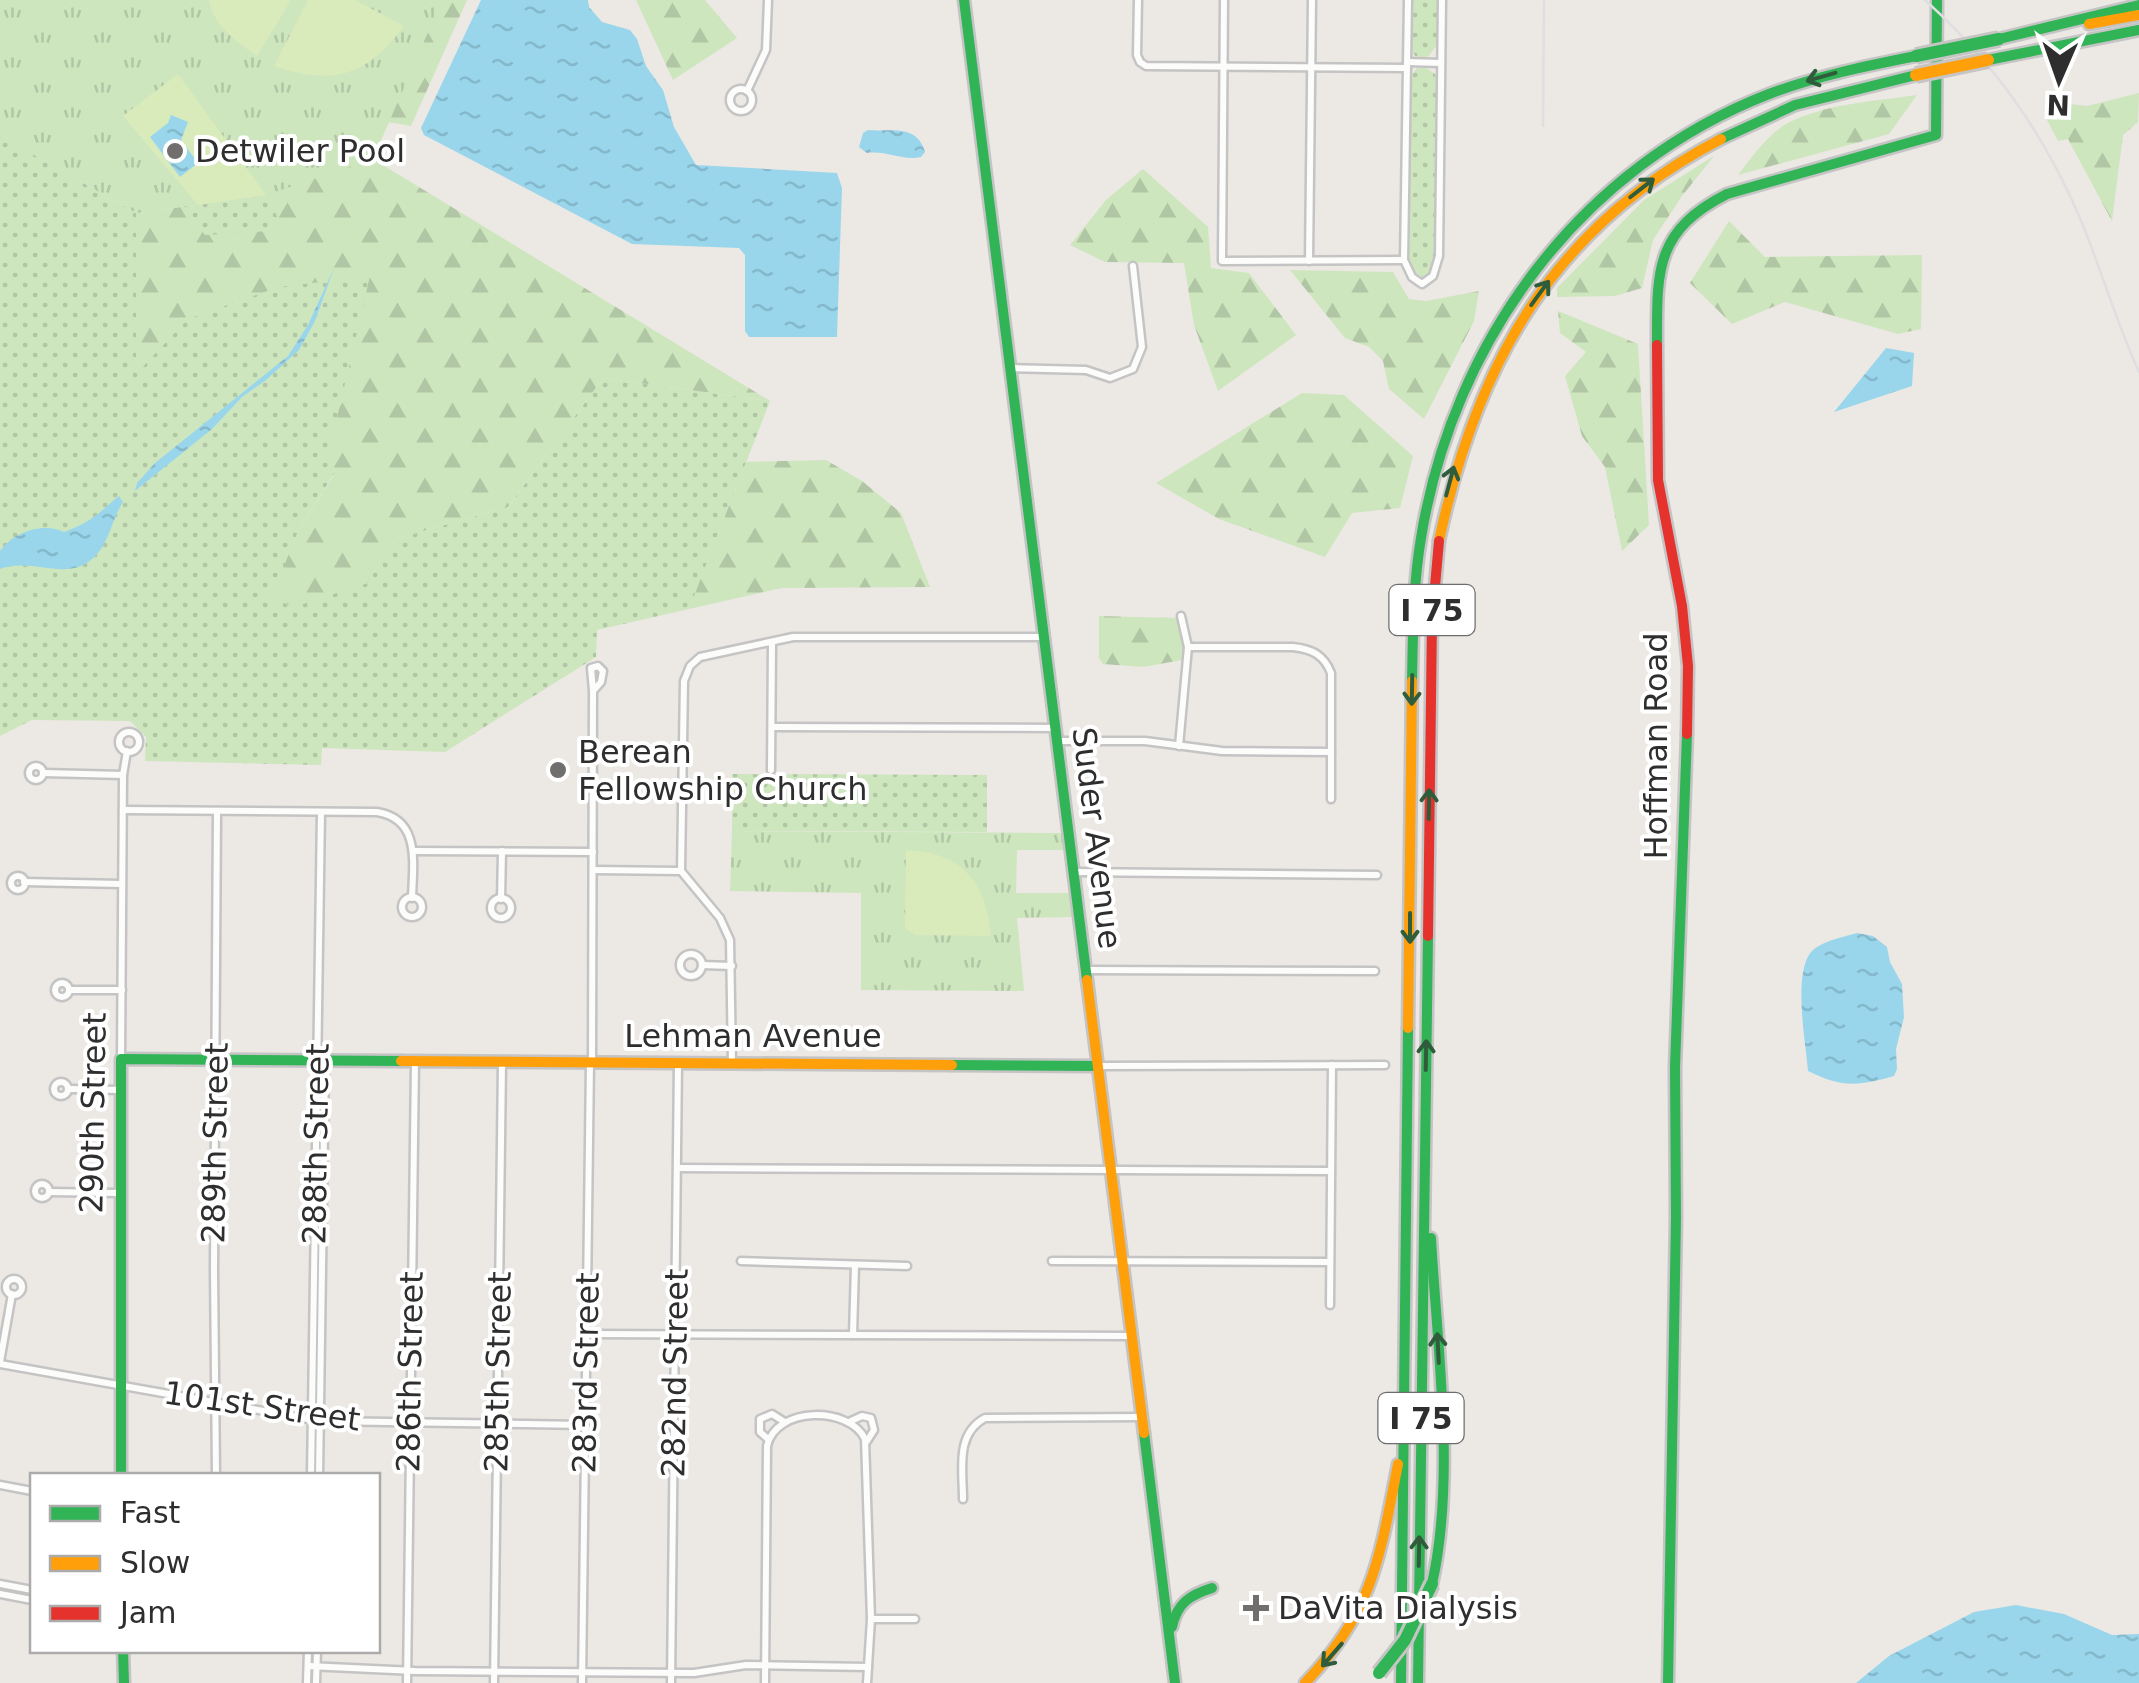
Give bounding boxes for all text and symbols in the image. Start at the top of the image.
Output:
north arrow [2009,30,2109,130]
one-way arrow [1806,69,1837,87]
text: N [2046,88,2070,121]
place label: Detwiler Pool [195,132,405,170]
marker: Detwiler Pool [164,140,186,162]
one-way arrow [1628,178,1655,199]
one-way arrow [1529,280,1550,307]
one-way arrow [1441,466,1460,497]
road number: I 75 [1390,585,1474,635]
street label: Hoffman Road [1637,632,1675,860]
one-way arrow [1402,673,1421,705]
street label: Suder Avenue [1065,725,1129,951]
place label: Berean Fellowship Church [578,733,867,808]
marker: Berean Fellowship Church [547,759,569,781]
one-way arrow [1420,789,1438,822]
one-way arrow [1401,912,1420,944]
street label: 290th Street [72,1012,114,1214]
street label: Lehman Avenue [624,1017,882,1055]
one-way arrow [1416,1039,1436,1072]
street label: 289th Street [194,1042,236,1244]
street label: 288th Street [295,1043,337,1245]
street label: 282nd Street [654,1268,696,1478]
street label: 286th Street [389,1271,431,1473]
street label: 285th Street [477,1271,519,1473]
street label: 283rd Street [565,1272,607,1474]
one-way arrow [1428,1332,1447,1364]
street label: 101st Street [161,1373,363,1439]
road number: I 75 [1378,1393,1464,1443]
legend [30,1473,380,1653]
text: Fast [120,1495,181,1530]
one-way arrow [1410,1535,1429,1567]
text: Slow [120,1545,190,1580]
place label: DaVita Dialysis [1278,1589,1518,1627]
text: Jam [118,1595,176,1630]
marker: DaVita Dialysis [1243,1595,1269,1621]
one-way arrow [1322,1641,1344,1667]

